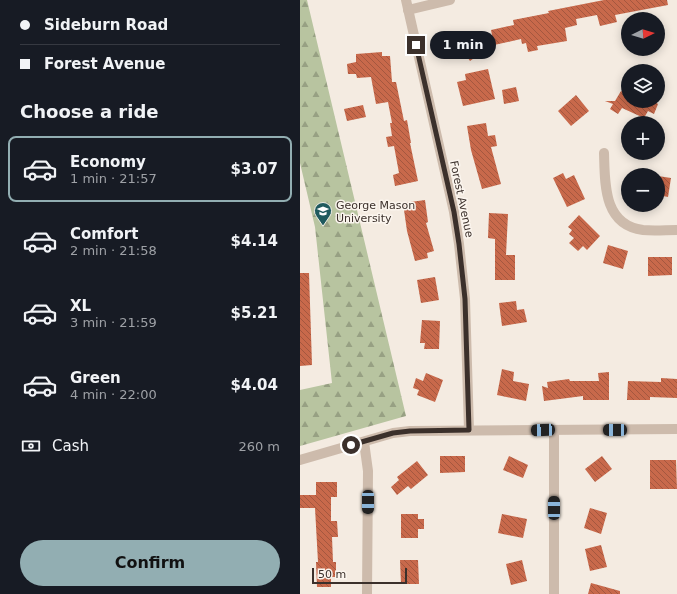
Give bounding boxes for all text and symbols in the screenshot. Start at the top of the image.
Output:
north arrow [621,12,665,56]
map controls [621,12,665,212]
text: Sideburn Road [44,16,168,34]
callout: 1 min [430,31,496,59]
route end [407,36,425,54]
text: 1 min [443,37,483,52]
text: Forest Avenue [44,55,165,73]
button: layers [621,64,665,108]
text: Choose a ride [20,101,159,122]
button: + [621,116,665,160]
icon: car [22,151,58,187]
text: Economy [70,153,146,171]
text: $3.07 [231,160,278,178]
street label: Forest Avenue [447,160,476,239]
button: − [621,168,665,212]
text: 1 min · 21:57 [70,171,157,186]
place label: George Mason University [336,199,415,225]
school or university icon: George Mason University [313,201,333,226]
icon: car [22,223,58,259]
text: Comfort [70,225,138,243]
text: $4.14 [231,232,278,250]
text: 2 min · 21:58 [70,243,157,258]
icon: car [22,295,58,331]
text: XL [70,297,91,315]
text: $5.21 [231,304,278,322]
text: 3 min · 21:59 [70,315,157,330]
icon: car [22,367,58,403]
text: Green [70,369,121,387]
text: $4.04 [231,376,278,394]
text: 4 min · 22:00 [70,387,157,402]
car [531,424,555,436]
car [603,424,627,436]
icon: cash [20,435,42,457]
route start [342,436,360,454]
text: Cash [52,437,89,455]
text: 260 m [238,439,280,454]
car [362,490,374,514]
car [548,496,560,520]
button: Confirm [20,540,280,586]
scale bar [312,566,407,585]
text: 50 m [318,568,346,581]

